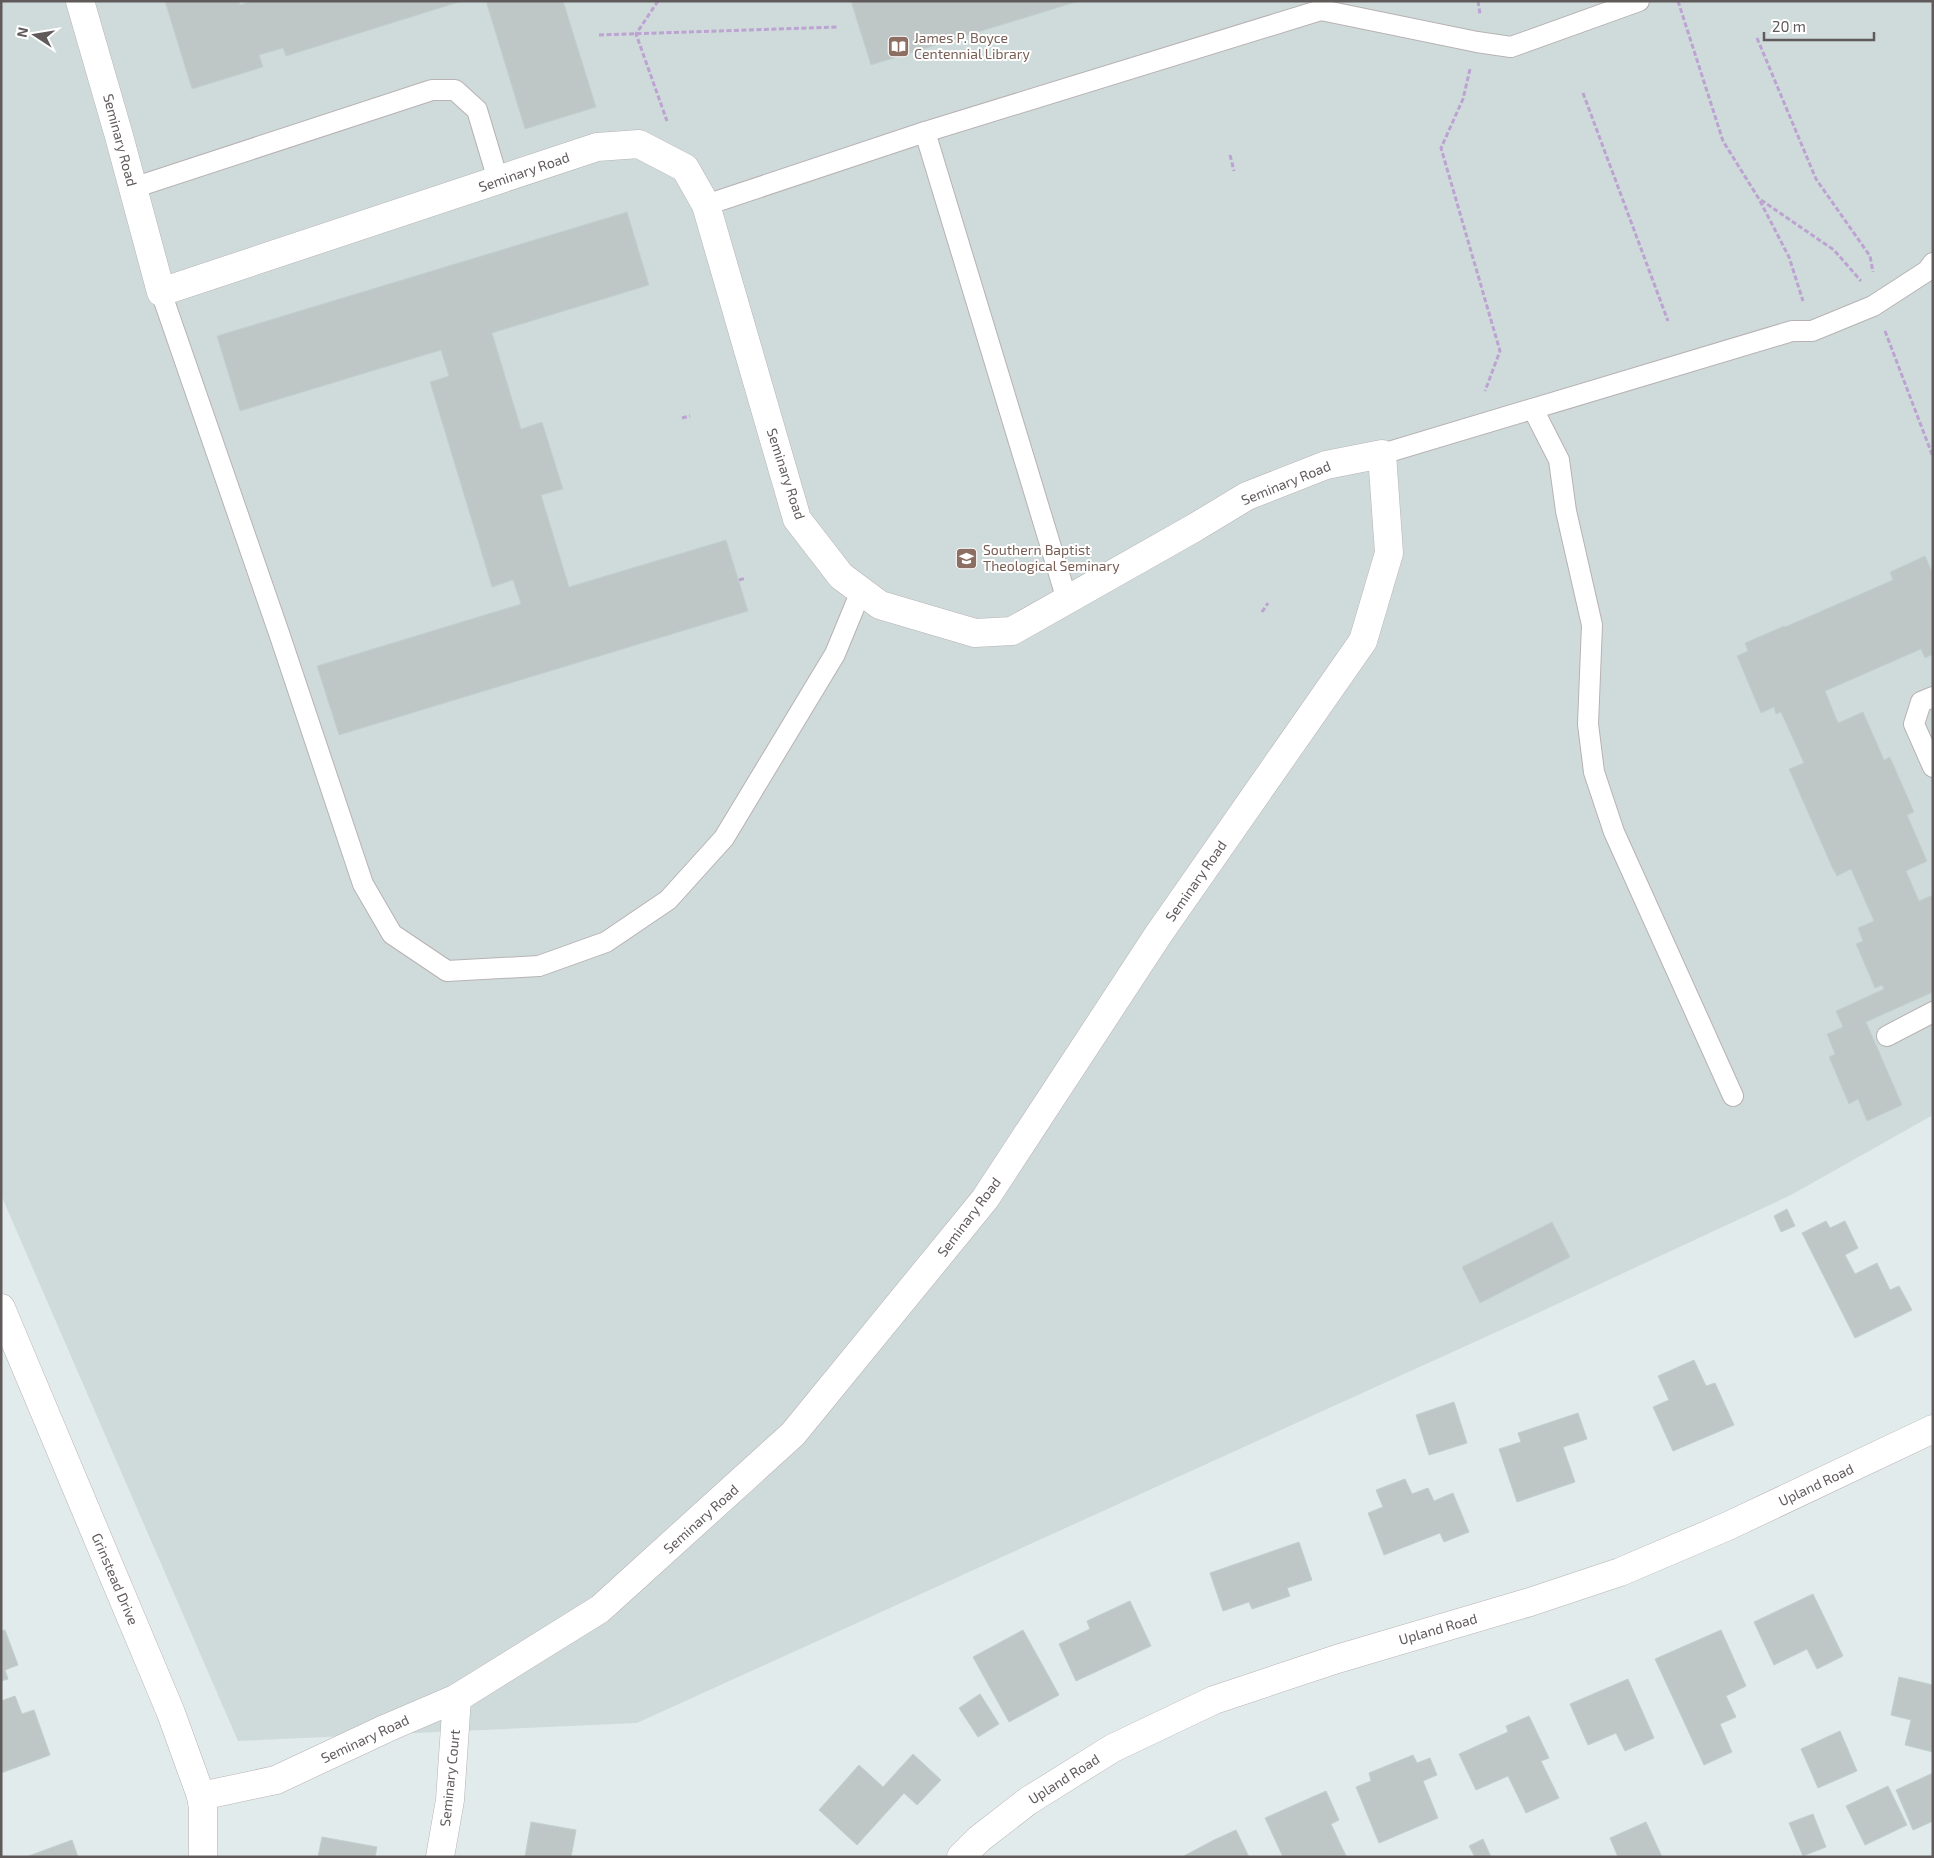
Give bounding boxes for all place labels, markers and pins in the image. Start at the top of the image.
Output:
place label: James P. Boyce Centennial Library [914,29,1030,62]
library icon: James P. Boyce Centennial Library [886,34,910,58]
place label: Southern Baptist Theological Seminary [983,541,1120,574]
school or university icon: Southern Baptist Theological Seminary [955,546,979,570]

